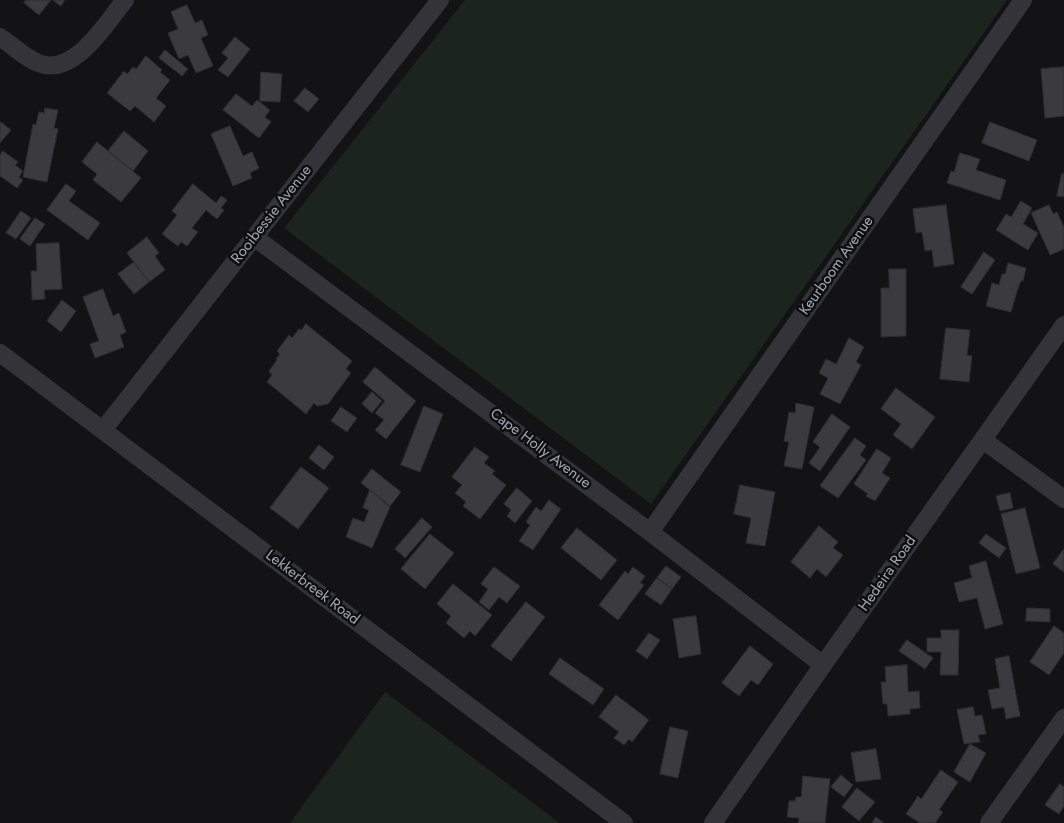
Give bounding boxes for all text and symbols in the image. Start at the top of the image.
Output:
street label: Rooibessie Avenue [228,162,316,268]
street label: Keurboom Avenue [796,213,878,319]
street label: Cape Holly Avenue [486,405,594,493]
street label: Hedeira Road [855,533,921,615]
street label: Lekkerbreek Road [262,547,362,629]

